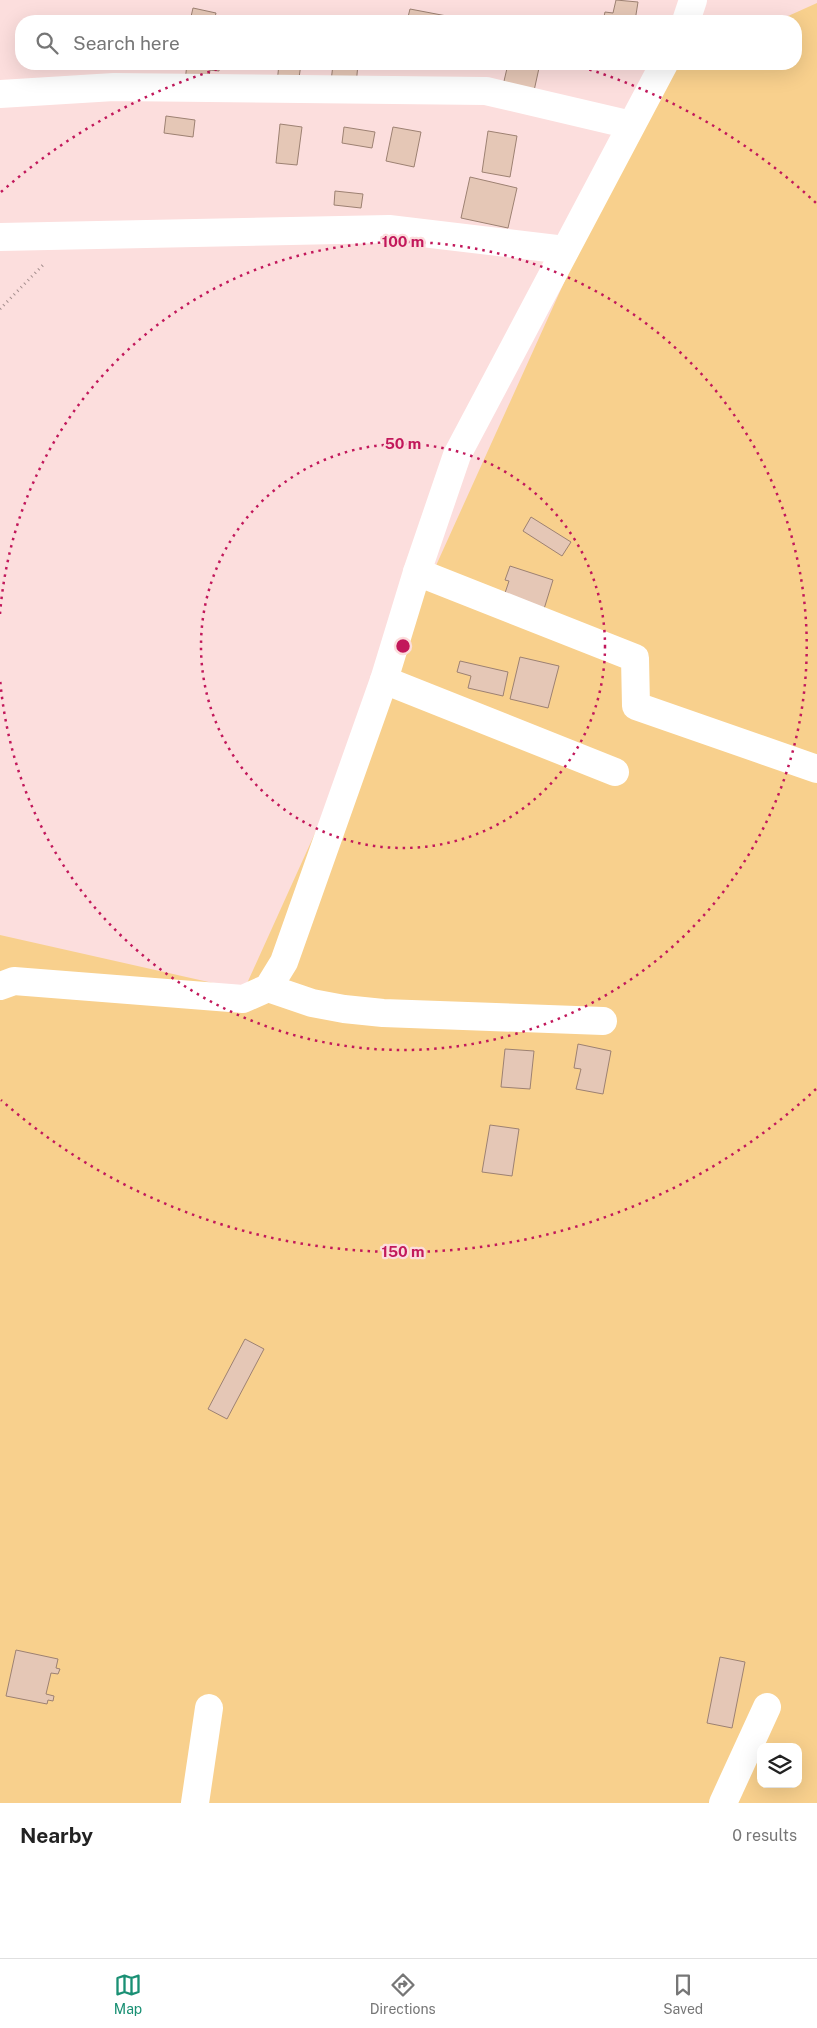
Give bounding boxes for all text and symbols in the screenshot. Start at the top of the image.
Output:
search box [15,15,802,70]
icon: search [33,29,61,57]
text: Search here [73,32,180,54]
text: 100 m [382,233,424,250]
text: 50 m [385,435,421,452]
centre of rings [394,637,412,655]
text: 150 m [381,1243,425,1260]
map controls [757,1743,802,1788]
button: layers [757,1743,802,1788]
text: Nearby [20,1823,93,1848]
text: 0 results [732,1826,797,1845]
tab: Map [114,1971,142,2017]
tab: Directions [370,1971,436,2017]
tab: Saved [663,1971,703,2017]

